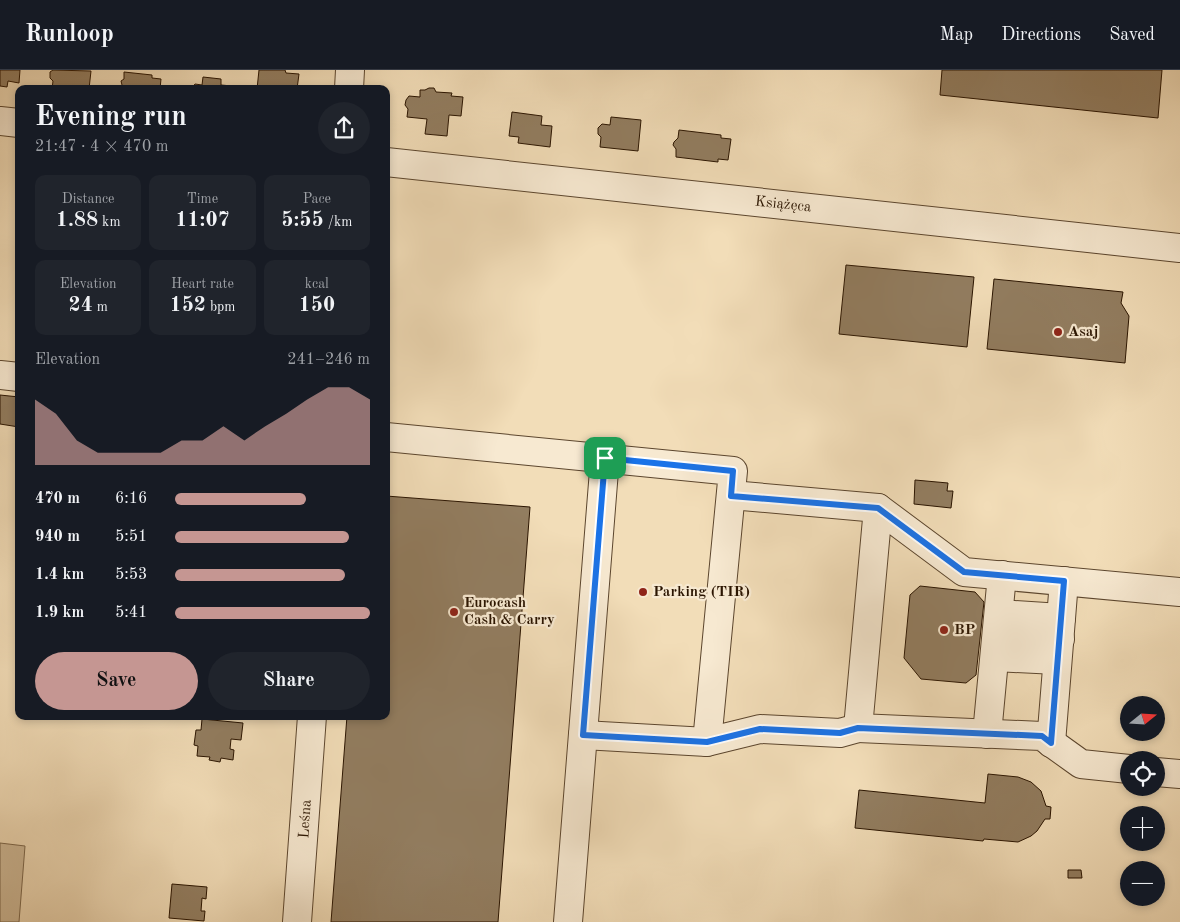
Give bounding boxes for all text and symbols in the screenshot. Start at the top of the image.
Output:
text: Runloop [25,23,114,47]
text: Map [940,26,973,44]
text: Directions [1001,26,1081,44]
text: Saved [1109,26,1155,44]
button: share [318,102,370,154]
text: Evening run [35,104,187,132]
text: 21:47 · 4 × 470 m [35,139,168,155]
text: Distance [62,192,115,206]
text: Time [187,192,218,206]
text: Pace [303,192,331,206]
street label: Książęca [754,195,813,215]
text: 1.88 [56,210,98,231]
text: 11:07 [175,210,230,231]
text: 5:55 [281,210,324,231]
text: km [98,215,121,229]
text: /km [324,215,352,229]
text: Elevation [60,277,117,291]
text: Heart rate [171,277,234,291]
text: kcal [305,277,329,291]
text: 24 [68,295,93,316]
text: 152 [169,295,206,316]
text: 150 [299,295,335,316]
text: m [93,300,108,314]
text: bpm [206,300,236,314]
place label: Asaj [1068,325,1098,340]
marker: Asaj [1052,326,1064,338]
text: Elevation [35,352,100,368]
text: 241–246 m [287,352,370,368]
pin [584,437,626,479]
icon: arrive [591,444,619,472]
text: 470 m [35,491,80,507]
text: 6:16 [115,491,147,507]
text: 940 m [35,529,80,545]
text: 5:51 [115,529,147,545]
text: 1.4 km [35,567,84,583]
text: 5:53 [115,567,147,583]
place label: Parking (TIR) [653,585,750,600]
marker: Parking (TIR) [637,586,649,598]
place label: Eurocash Cash & Carry [464,596,555,628]
text: 1.9 km [35,605,84,621]
text: 5:41 [115,605,147,621]
marker: Eurocash Cash & Carry [448,606,460,618]
place label: BP [954,623,975,638]
marker: BP [938,624,950,636]
button: Save [35,652,198,710]
button: Share [208,652,370,710]
north arrow [1120,696,1165,741]
map controls [1120,696,1165,906]
button: locate [1120,751,1165,796]
street label: Leśna [297,798,315,839]
button: + [1120,806,1165,851]
button: − [1120,861,1165,906]

